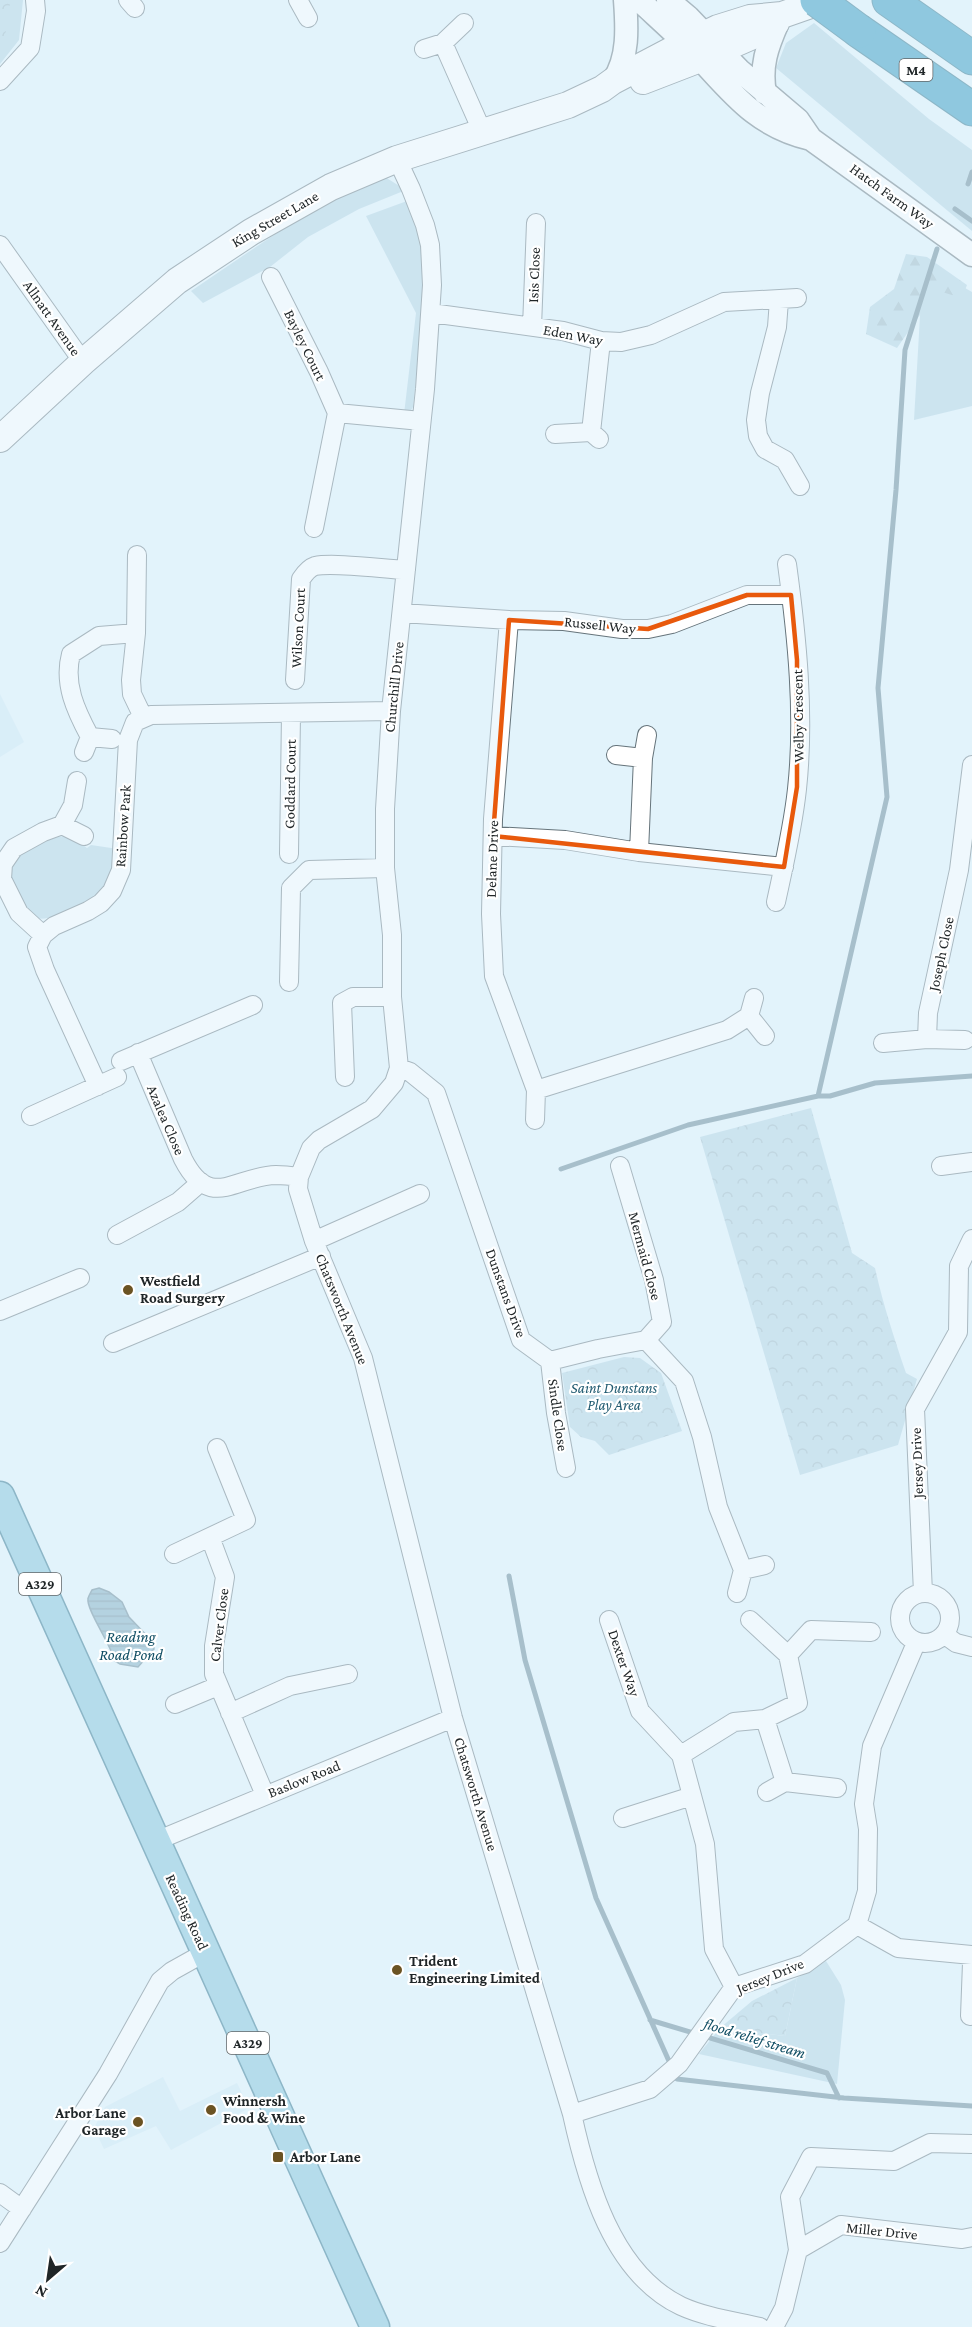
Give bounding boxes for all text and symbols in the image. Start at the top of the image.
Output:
road number: M4 [900,59,932,81]
street label: Hatch Farm Way [846,160,937,233]
street label: King Street Lane [229,187,322,251]
street label: Isis Close [525,246,543,303]
street label: Allnatt Avenue [20,277,84,359]
street label: Bayley Court [280,307,329,384]
street label: Eden Way [542,321,604,350]
street label: Wilson Court [288,587,308,668]
street label: Russell Way [563,613,637,638]
street label: Churchill Drive [381,640,407,733]
street label: Welby Crescent [789,668,808,763]
street label: Goddard Court [281,738,299,829]
street label: Rainbow Park [112,783,134,868]
street label: Delane Drive [483,820,501,898]
street label: Joseph Close [925,915,958,995]
street label: Azalea Close [144,1082,188,1158]
street label: Mermaid Close [626,1210,665,1302]
street label: Dunstans Drive [483,1247,530,1340]
street label: Chatsworth Avenue [312,1251,372,1367]
place label: Westfield Road Surgery [139,1273,225,1306]
marker: Westfield Road Surgery [121,1283,135,1297]
street label: Sindle Close [545,1378,571,1453]
park label: Saint Dunstans Play Area [571,1380,658,1414]
street label: Jersey Drive [908,1427,927,1501]
road number: A329 [19,1573,61,1595]
street label: Calver Close [207,1587,231,1663]
street label: Dexter Way [604,1627,643,1699]
water label: Reading Road Pond [99,1628,163,1663]
street label: Chatsworth Avenue [451,1735,501,1853]
street label: Baslow Road [265,1757,343,1801]
street label: Reading Road [162,1871,212,1953]
place label: Trident Engineering Limited [409,1953,541,1986]
street label: Jersey Drive [732,1955,807,1998]
marker: Trident Engineering Limited [390,1963,404,1977]
water label: flood relief stream [699,2014,808,2063]
road number: A329 [227,2032,269,2054]
place label: Winnersh Food & Wine [222,2093,305,2126]
marker: Winnersh Food & Wine [204,2103,218,2117]
place label: Arbor Lane Garage [54,2105,126,2138]
marker: Arbor Lane Garage [131,2115,145,2129]
place label: Arbor Lane [289,2149,361,2165]
marker: Arbor Lane [271,2150,285,2164]
street label: Miller Drive [846,2219,919,2243]
north arrow [18,2249,78,2309]
text: N [32,2282,50,2302]

